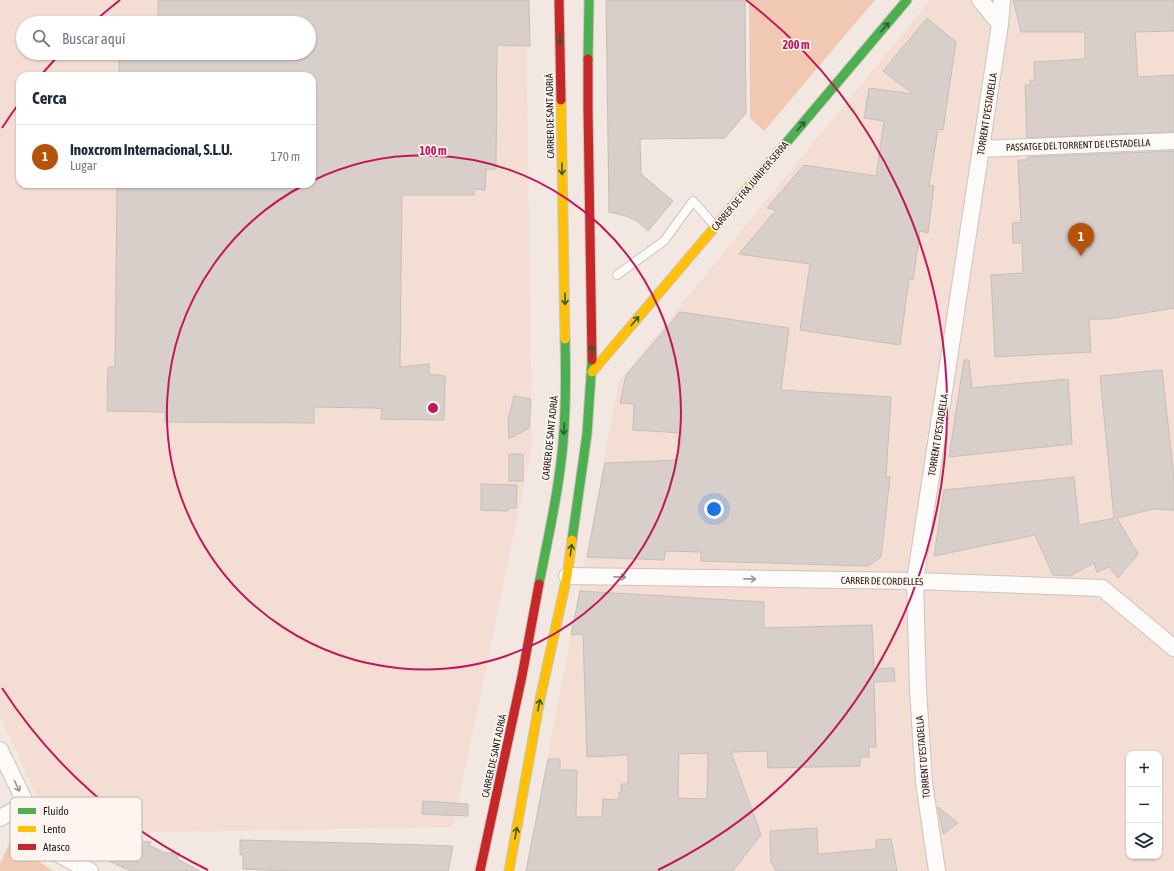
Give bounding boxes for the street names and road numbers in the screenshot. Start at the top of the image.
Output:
street label: TORRENT D'ESTADELLA [975,72,999,156]
street label: CARRER DE SANT ADRIÀ [544,73,556,159]
street label: PASSATGE DEL TORRENT DE L'ESTADELLA [1006,137,1151,153]
street label: CARRER DE FRA JUNÍPER SERRA [709,139,791,233]
street label: TORRENT D'ESTADELLA [926,393,950,477]
street label: CARRER DE SANT ADRIÀ [540,395,560,481]
street label: CARRER DE CORDELLES [841,575,923,587]
street label: CARRER DE SANT ADRIÀ [480,713,508,799]
street label: TORRENT D'ESTADELLA [914,715,932,799]

